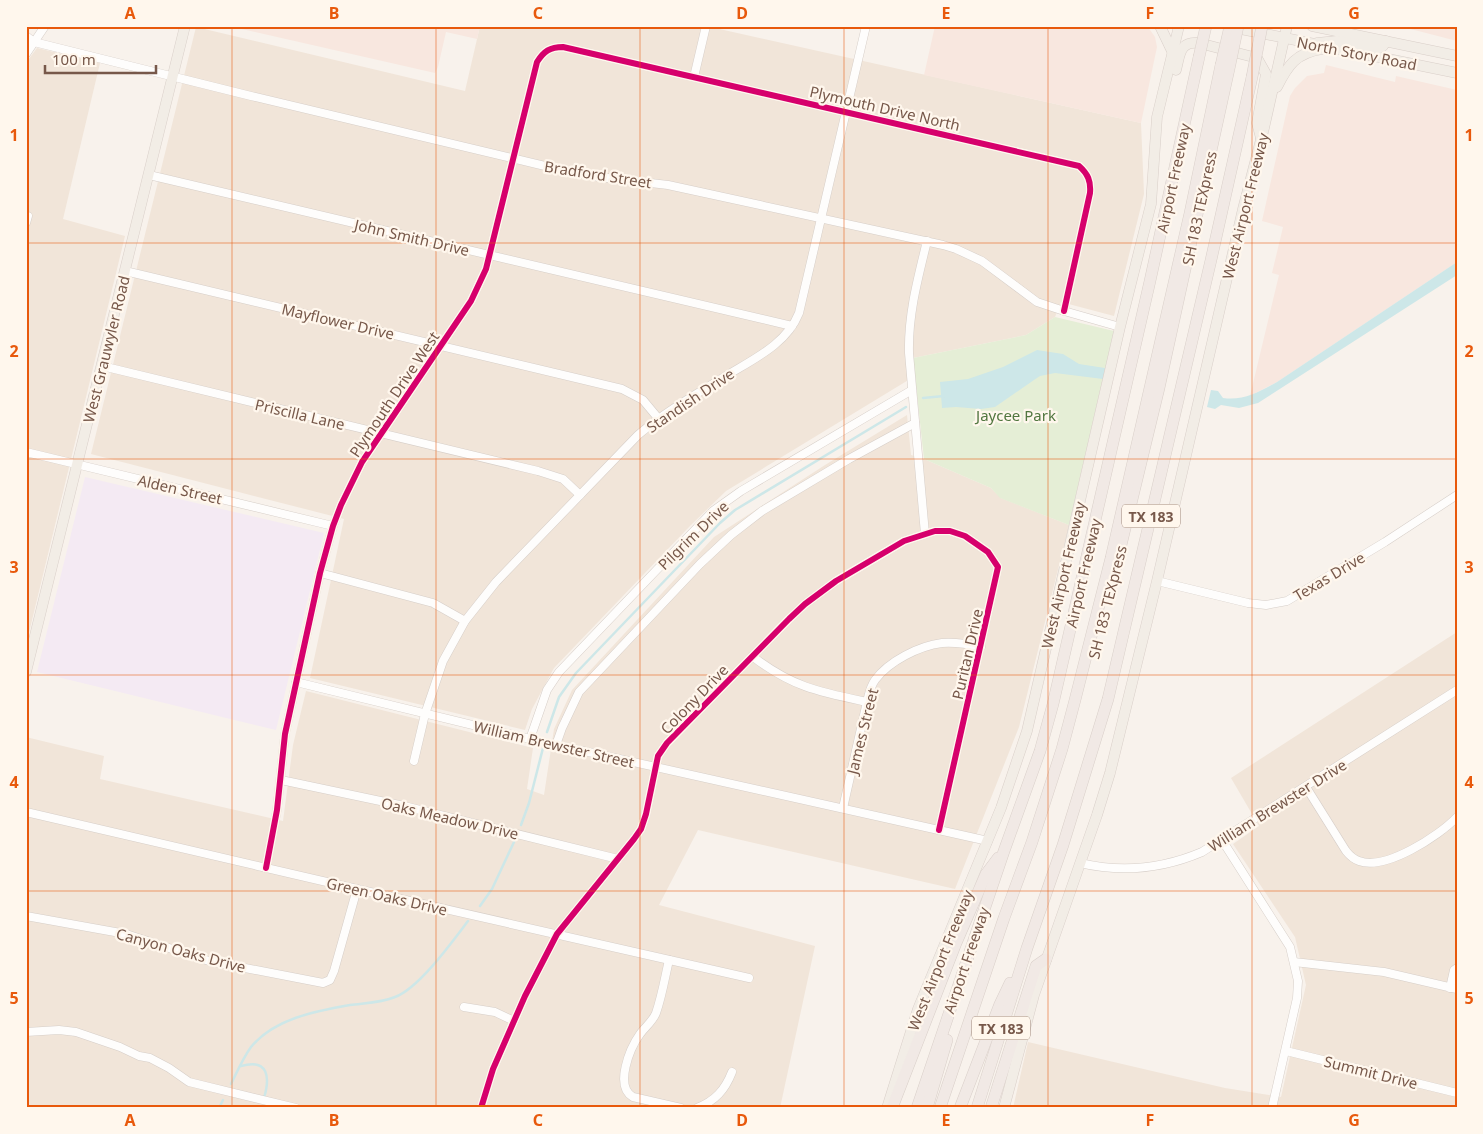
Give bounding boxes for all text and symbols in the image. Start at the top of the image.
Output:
text: A [124,2,136,24]
text: B [329,2,339,24]
text: C [533,2,543,24]
text: D [736,2,748,24]
text: E [942,2,951,24]
text: F [1146,2,1154,24]
text: G [1348,2,1360,24]
street label: North Story Road [1295,32,1419,74]
scale bar [45,42,156,74]
text: 100 m [52,49,96,69]
street label: Plymouth Drive North [808,81,962,135]
street label: Airport Freeway [1152,121,1194,235]
text: 1 [9,124,19,146]
text: 1 [1464,124,1474,146]
street label: West Airport Freeway [1217,130,1273,281]
street label: SH 183 TEXpress [1177,149,1221,267]
street label: Bradford Street [543,156,654,192]
street label: John Smith Drive [351,214,471,260]
street label: West Grauwyler Road [78,273,134,425]
street label: Mayflower Drive [280,298,396,344]
street label: Plymouth Drive West [345,327,444,461]
text: 2 [9,340,19,362]
text: 2 [1464,340,1474,362]
street label: Standish Drive [642,363,738,437]
street label: Priscilla Lane [253,394,347,434]
park label: Jaycee Park [974,405,1056,425]
street label: Alden Street [136,470,225,509]
street label: Pilgrim Drive [653,496,733,574]
street label: West Airport Freeway [1036,499,1090,650]
road number: TX 183 [1122,504,1180,528]
street label: Airport Freeway [1061,516,1105,630]
street label: SH 183 TEXpress [1083,543,1131,661]
street label: Texas Drive [1290,547,1368,605]
text: 3 [9,556,19,578]
text: 3 [1464,556,1474,578]
street label: Puritan Drive [947,607,987,701]
street label: Colony Drive [656,660,732,738]
street label: James Street [841,685,882,778]
street label: William Brewster Street [472,716,637,772]
street label: William Brewster Drive [1204,754,1350,856]
text: 4 [9,771,19,793]
text: 4 [1464,771,1474,793]
street label: Oaks Meadow Drive [379,792,521,844]
street label: Green Oaks Drive [325,872,449,920]
street label: West Airport Freeway [904,887,976,1033]
street label: Airport Freeway [939,904,993,1016]
street label: Canyon Oaks Drive [114,923,248,977]
text: 5 [9,987,19,1009]
text: 5 [1464,987,1474,1009]
road number: TX 183 [972,1016,1030,1040]
street label: Summit Drive [1322,1051,1420,1093]
text: A [124,1109,136,1131]
text: B [329,1109,339,1131]
text: C [533,1109,543,1131]
text: D [736,1109,748,1131]
text: E [942,1109,951,1131]
text: F [1146,1109,1154,1131]
text: G [1348,1109,1360,1131]

